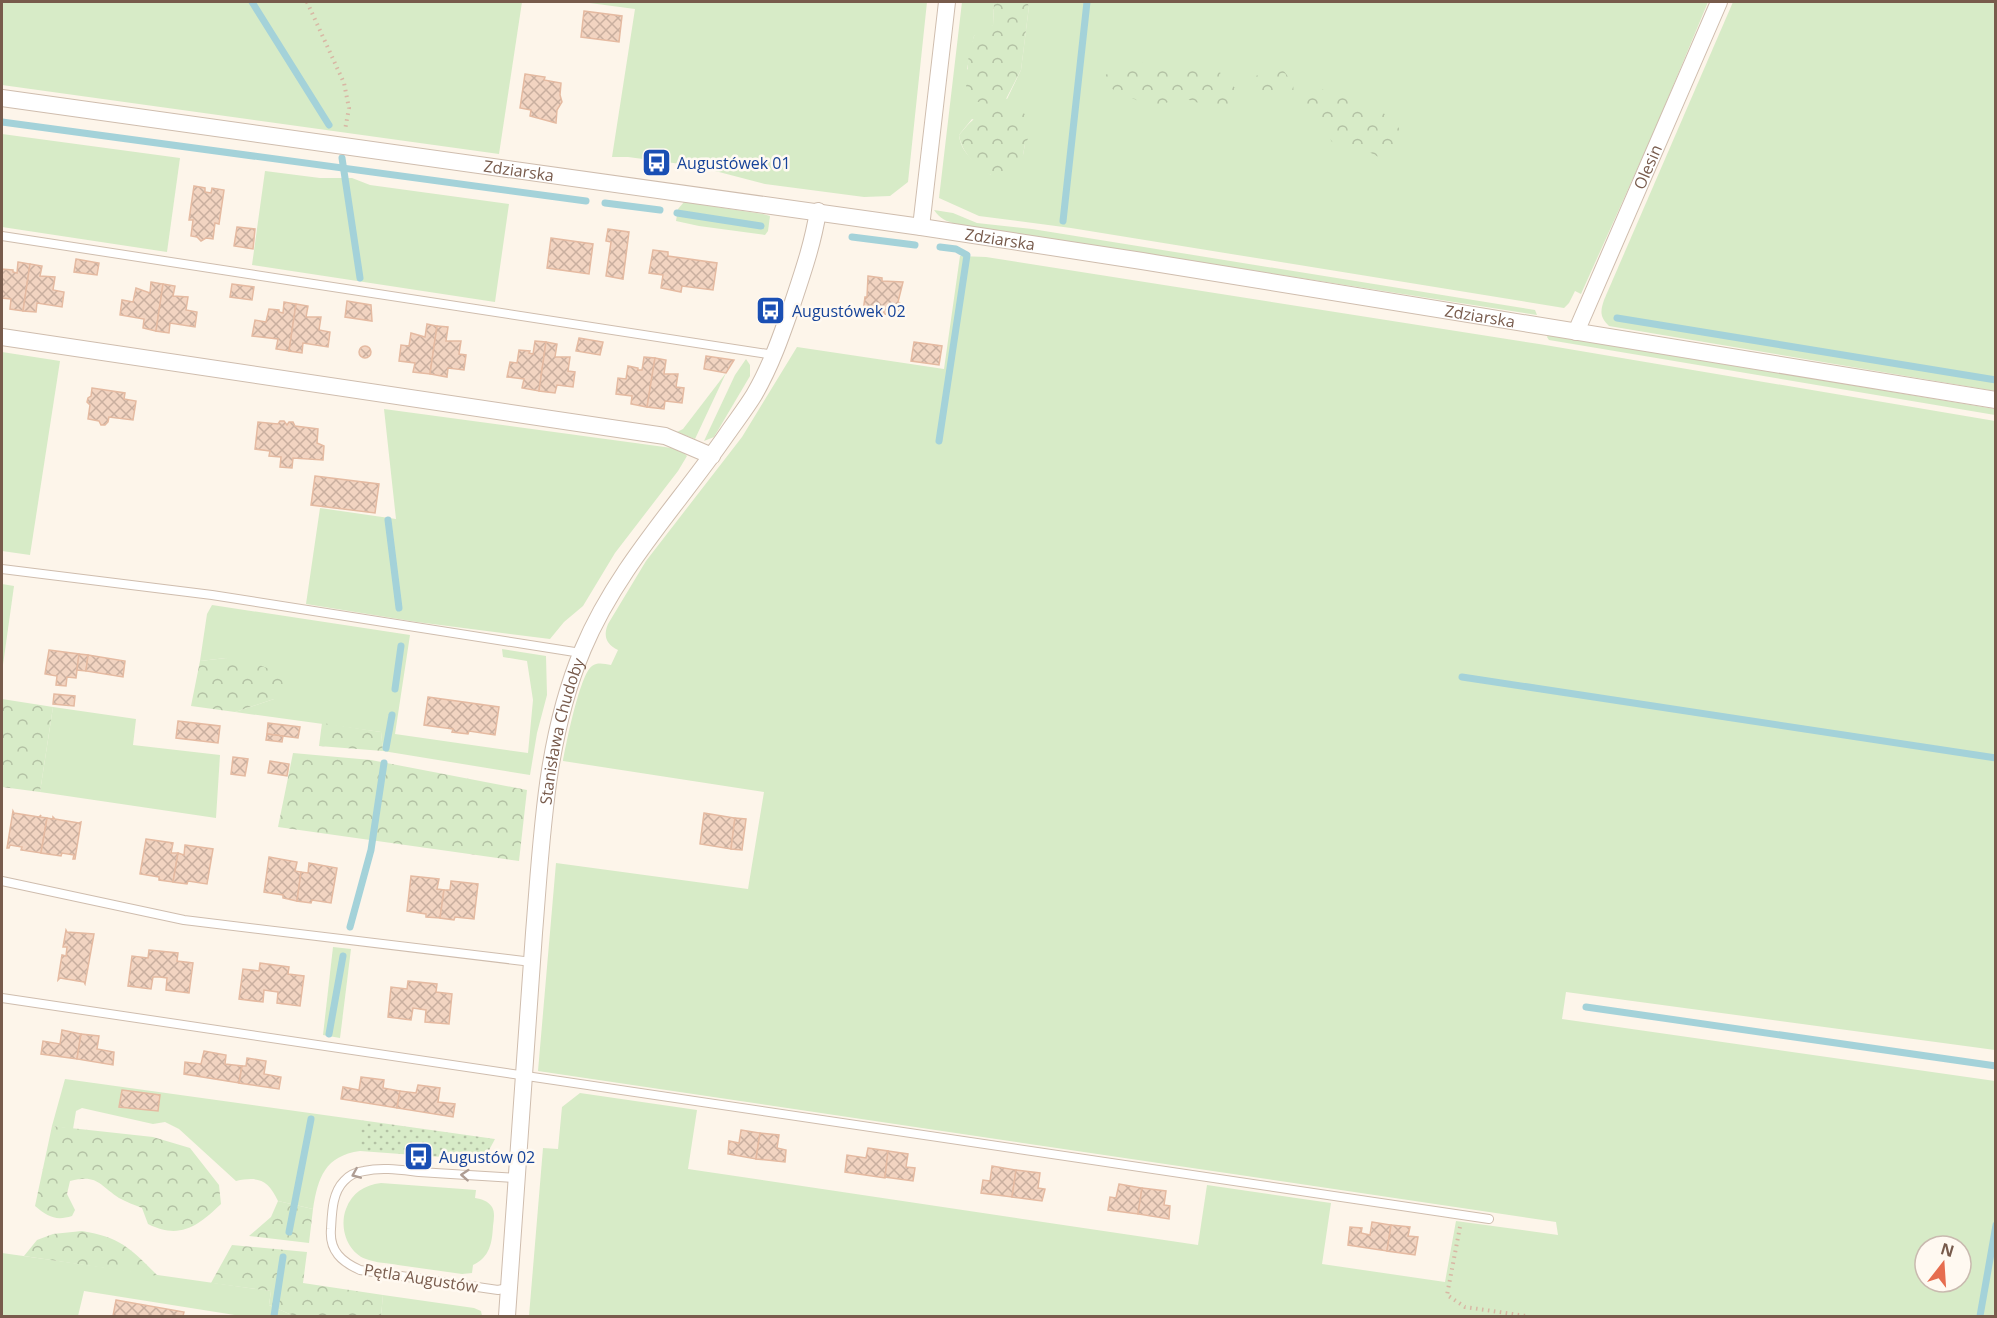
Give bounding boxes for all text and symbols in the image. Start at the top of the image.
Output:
street label: Olesin [1628,141,1667,193]
bus stop icon: Augustówek 01 [640,147,672,179]
place label: Augustówek 01 [677,152,791,174]
street label: Zdziarska [482,155,556,186]
street label: Zdziarska [963,223,1037,255]
bus stop icon: Augustówek 02 [755,295,787,327]
street label: Zdziarska [1443,299,1517,333]
place label: Augustówek 02 [792,300,906,322]
street label: Stanisława Chudoby [534,654,590,806]
bus stop icon: Augustów 02 [402,1141,434,1173]
place label: Augustów 02 [439,1146,535,1168]
one-way arrow [351,1167,362,1179]
one-way arrow [460,1168,469,1181]
north arrow [1913,1234,1973,1294]
text: N [1938,1237,1957,1262]
street label: Pętla Augustów [362,1258,480,1298]

